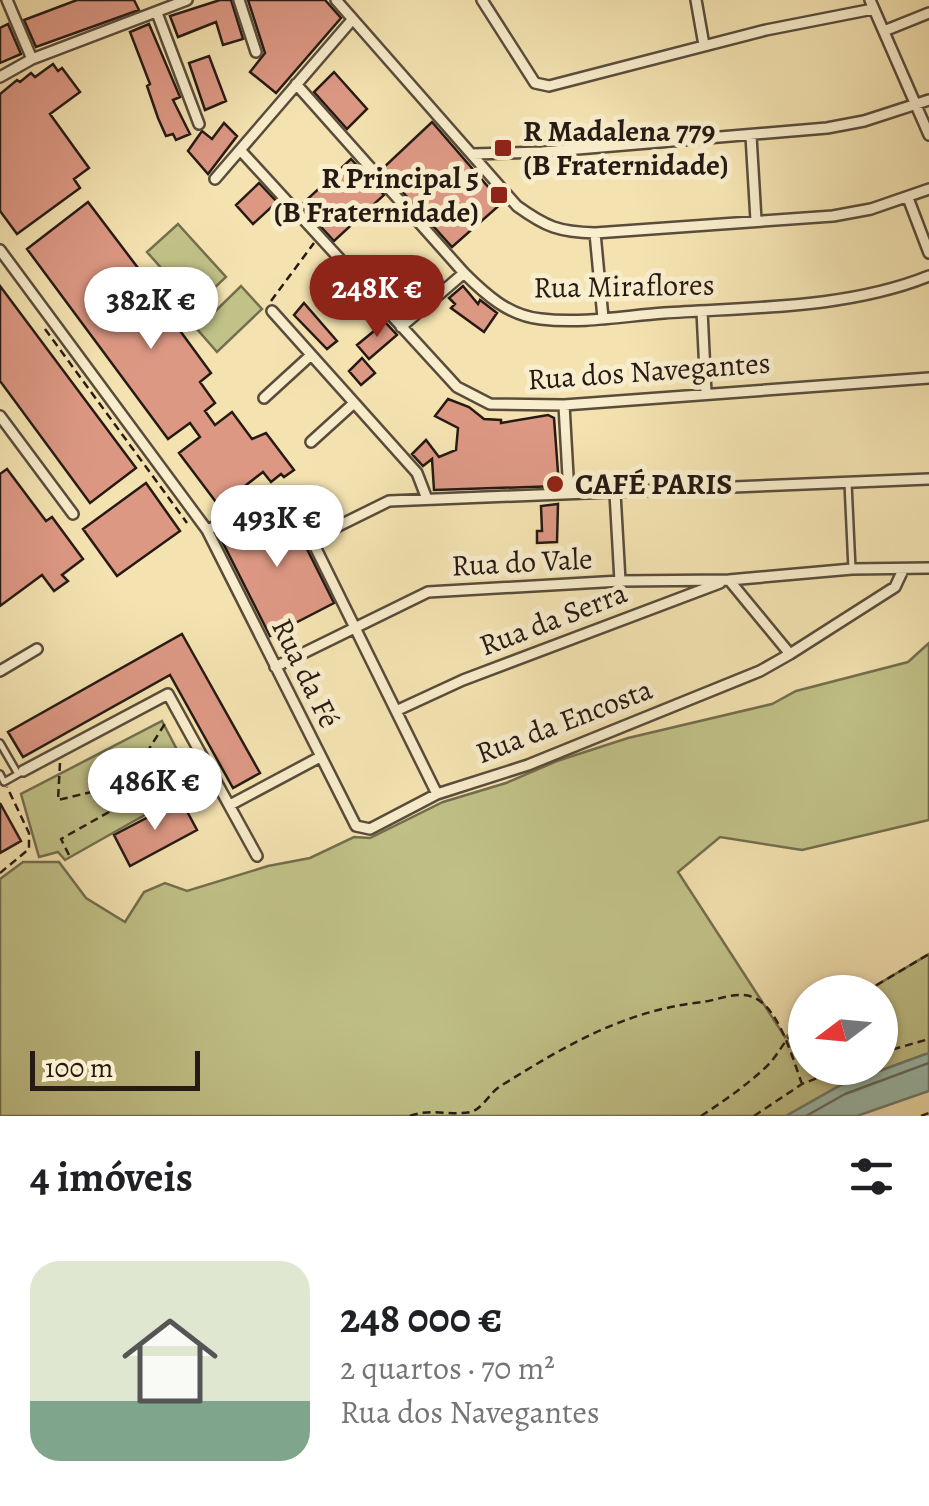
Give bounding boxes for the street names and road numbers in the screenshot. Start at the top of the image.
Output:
street label: Rua Miraflores [533,264,715,308]
street label: Rua dos Navegantes [526,343,772,399]
street label: Rua do Vale [450,538,594,586]
street label: Rua da Serra [473,573,633,665]
street label: Rua da Fé [262,612,350,734]
street label: Rua da Encosta [470,669,658,773]

